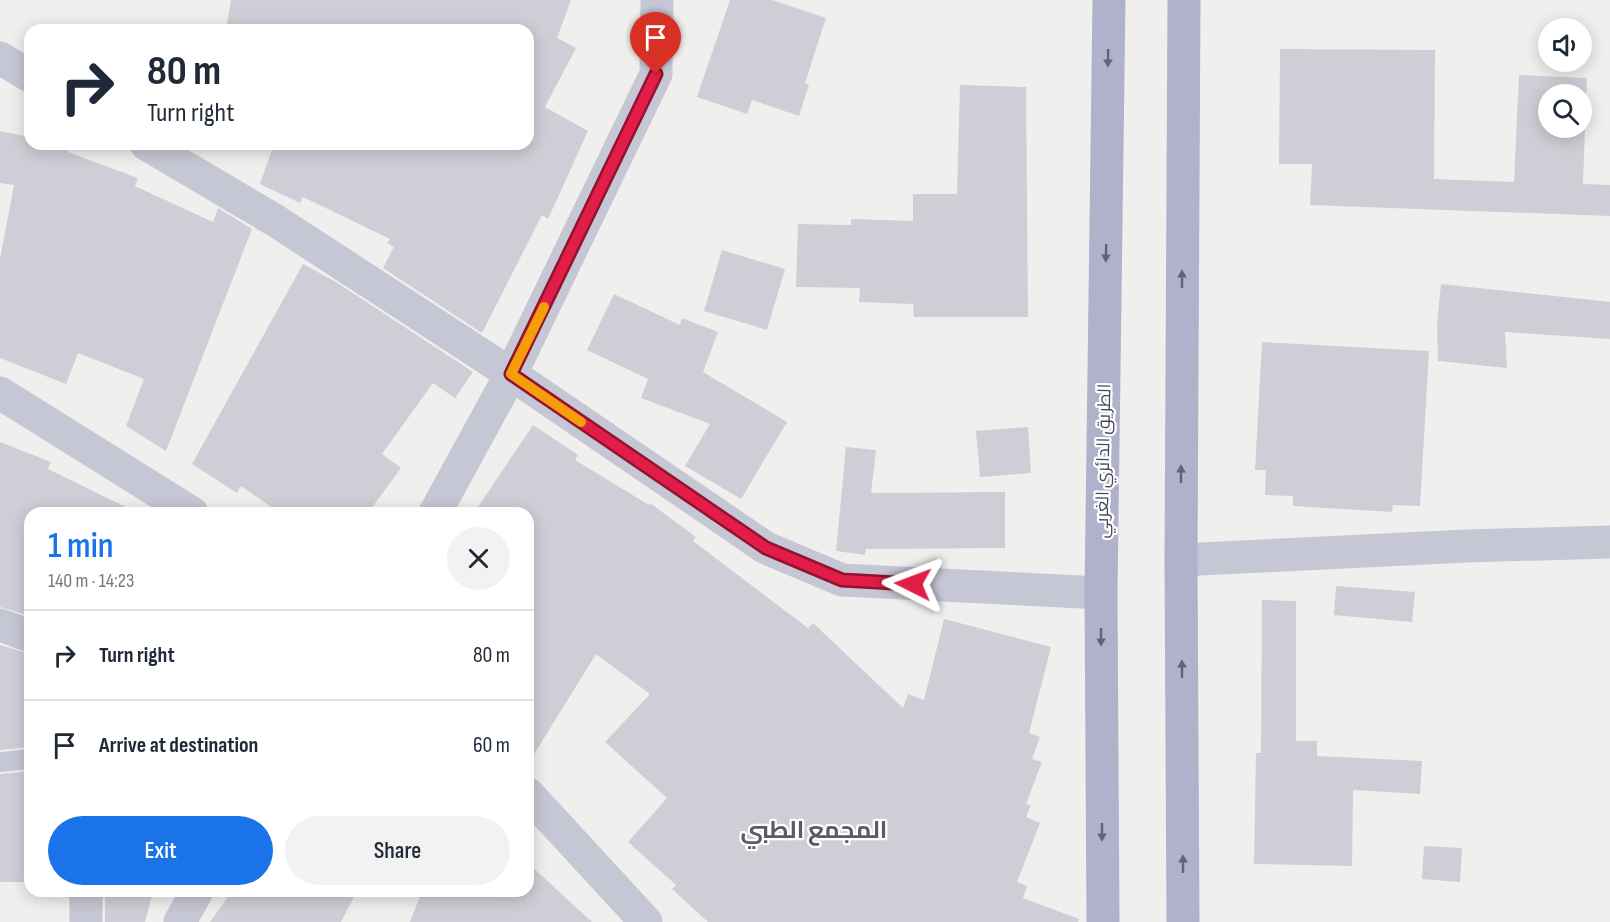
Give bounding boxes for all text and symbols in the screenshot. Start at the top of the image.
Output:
pin [630,12,681,74]
map controls [1538,18,1592,138]
button: sound [1538,18,1592,72]
icon: arrive [639,21,672,54]
text: 80 m [147,46,221,97]
icon: right [48,48,126,126]
one-way arrow [1103,49,1113,68]
button: search [1538,84,1592,138]
text: Turn right [147,97,234,129]
one-way arrow [1101,244,1111,263]
one-way arrow [1178,269,1187,288]
street label: الطريق الدائري الغربي [1092,383,1118,539]
one-way arrow [1176,464,1186,483]
text: 1 min [48,525,113,568]
button: close [447,527,510,590]
position arrow [881,552,945,616]
text: 140 m · 14:23 [48,569,134,593]
one-way arrow [1096,628,1106,647]
icon: right [48,639,81,672]
text: Turn right [99,642,175,669]
text: 80 m [473,642,510,669]
one-way arrow [1177,659,1186,678]
icon: arrive [48,729,81,762]
text: Arrive at destination [99,732,258,759]
text: 60 m [473,732,510,759]
button: Exit [48,816,273,885]
button: Share [285,816,510,885]
district label: المجمع الطبي [741,816,887,849]
one-way arrow [1098,823,1107,842]
one-way arrow [1178,854,1188,873]

